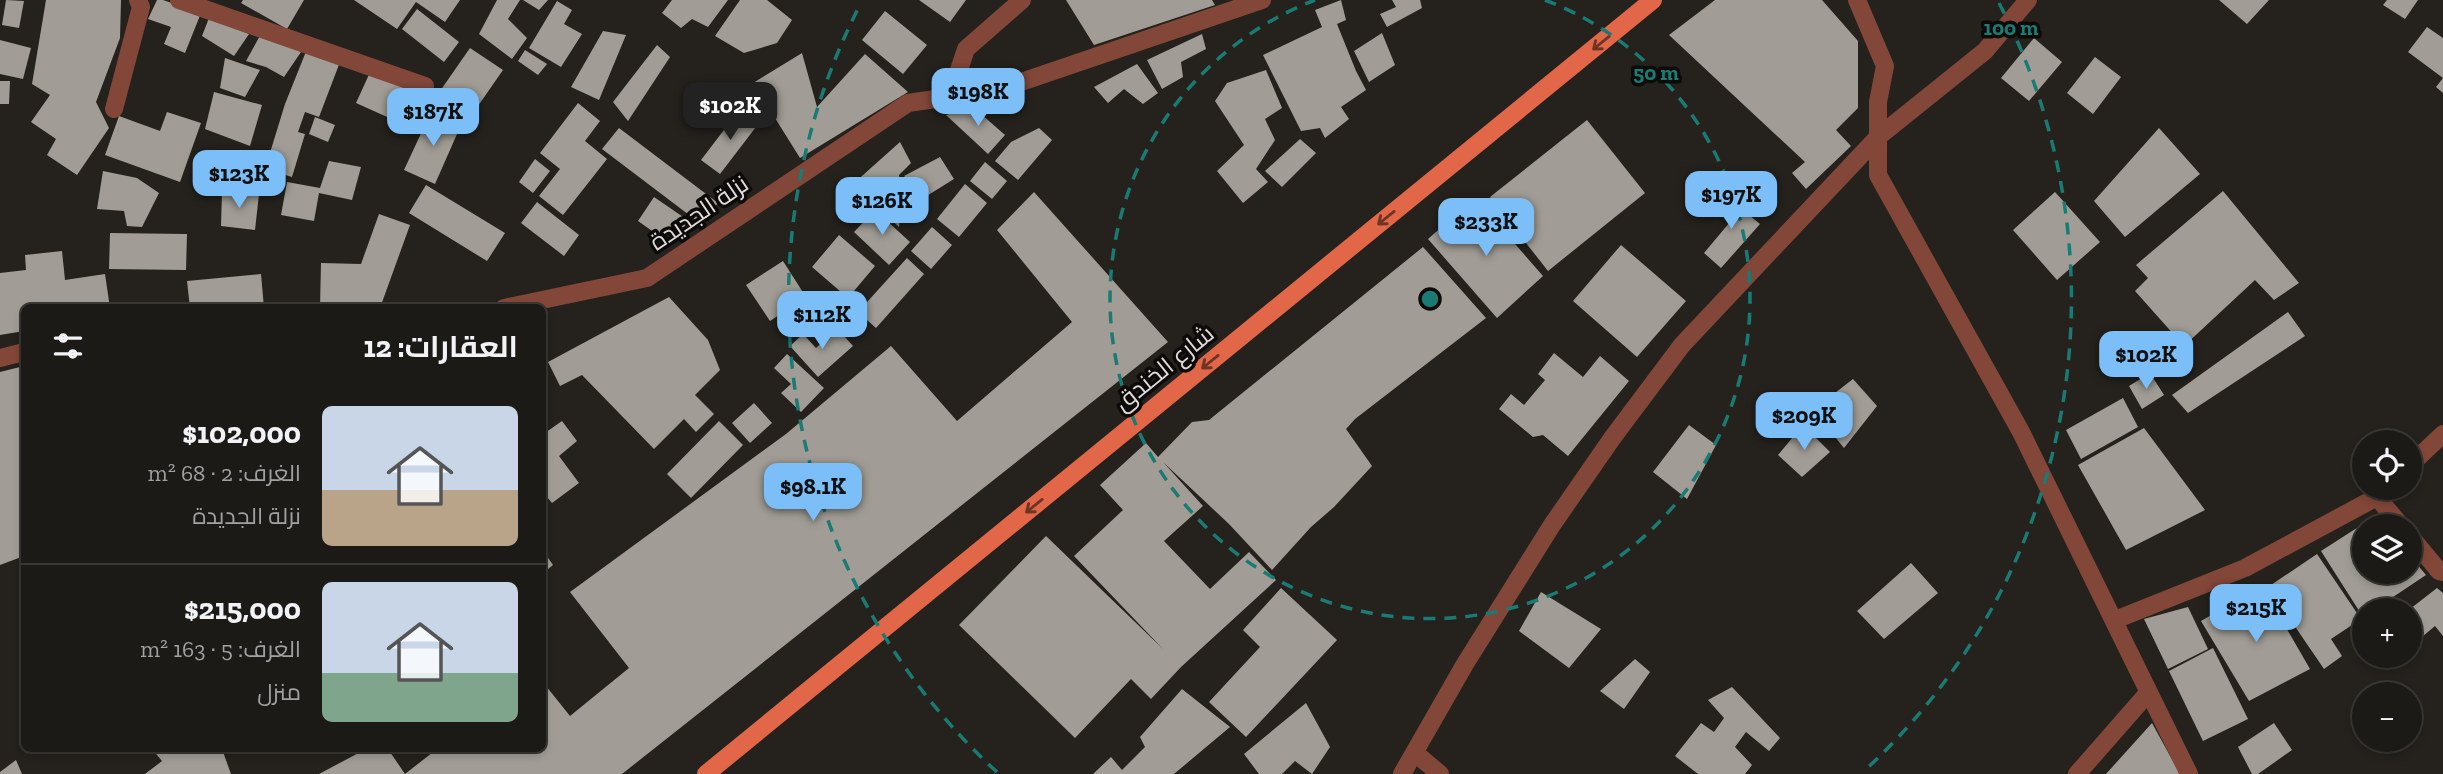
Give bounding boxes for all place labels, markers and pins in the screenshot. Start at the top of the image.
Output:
pin: $198K [929,68,1027,128]
pin: $102K [681,82,779,142]
pin: $187K [384,88,482,148]
pin: $123K [190,150,288,210]
pin: $197K [1682,172,1780,231]
pin: $126K [833,177,931,237]
pin: $233K [1437,198,1535,258]
centre of rings [1418,287,1442,311]
pin: $112K [773,292,871,351]
pin: $102K [2097,332,2195,391]
pin: $209K [1755,392,1853,452]
pin: $98.1K [756,463,870,523]
pin: $215K [2207,584,2305,644]

